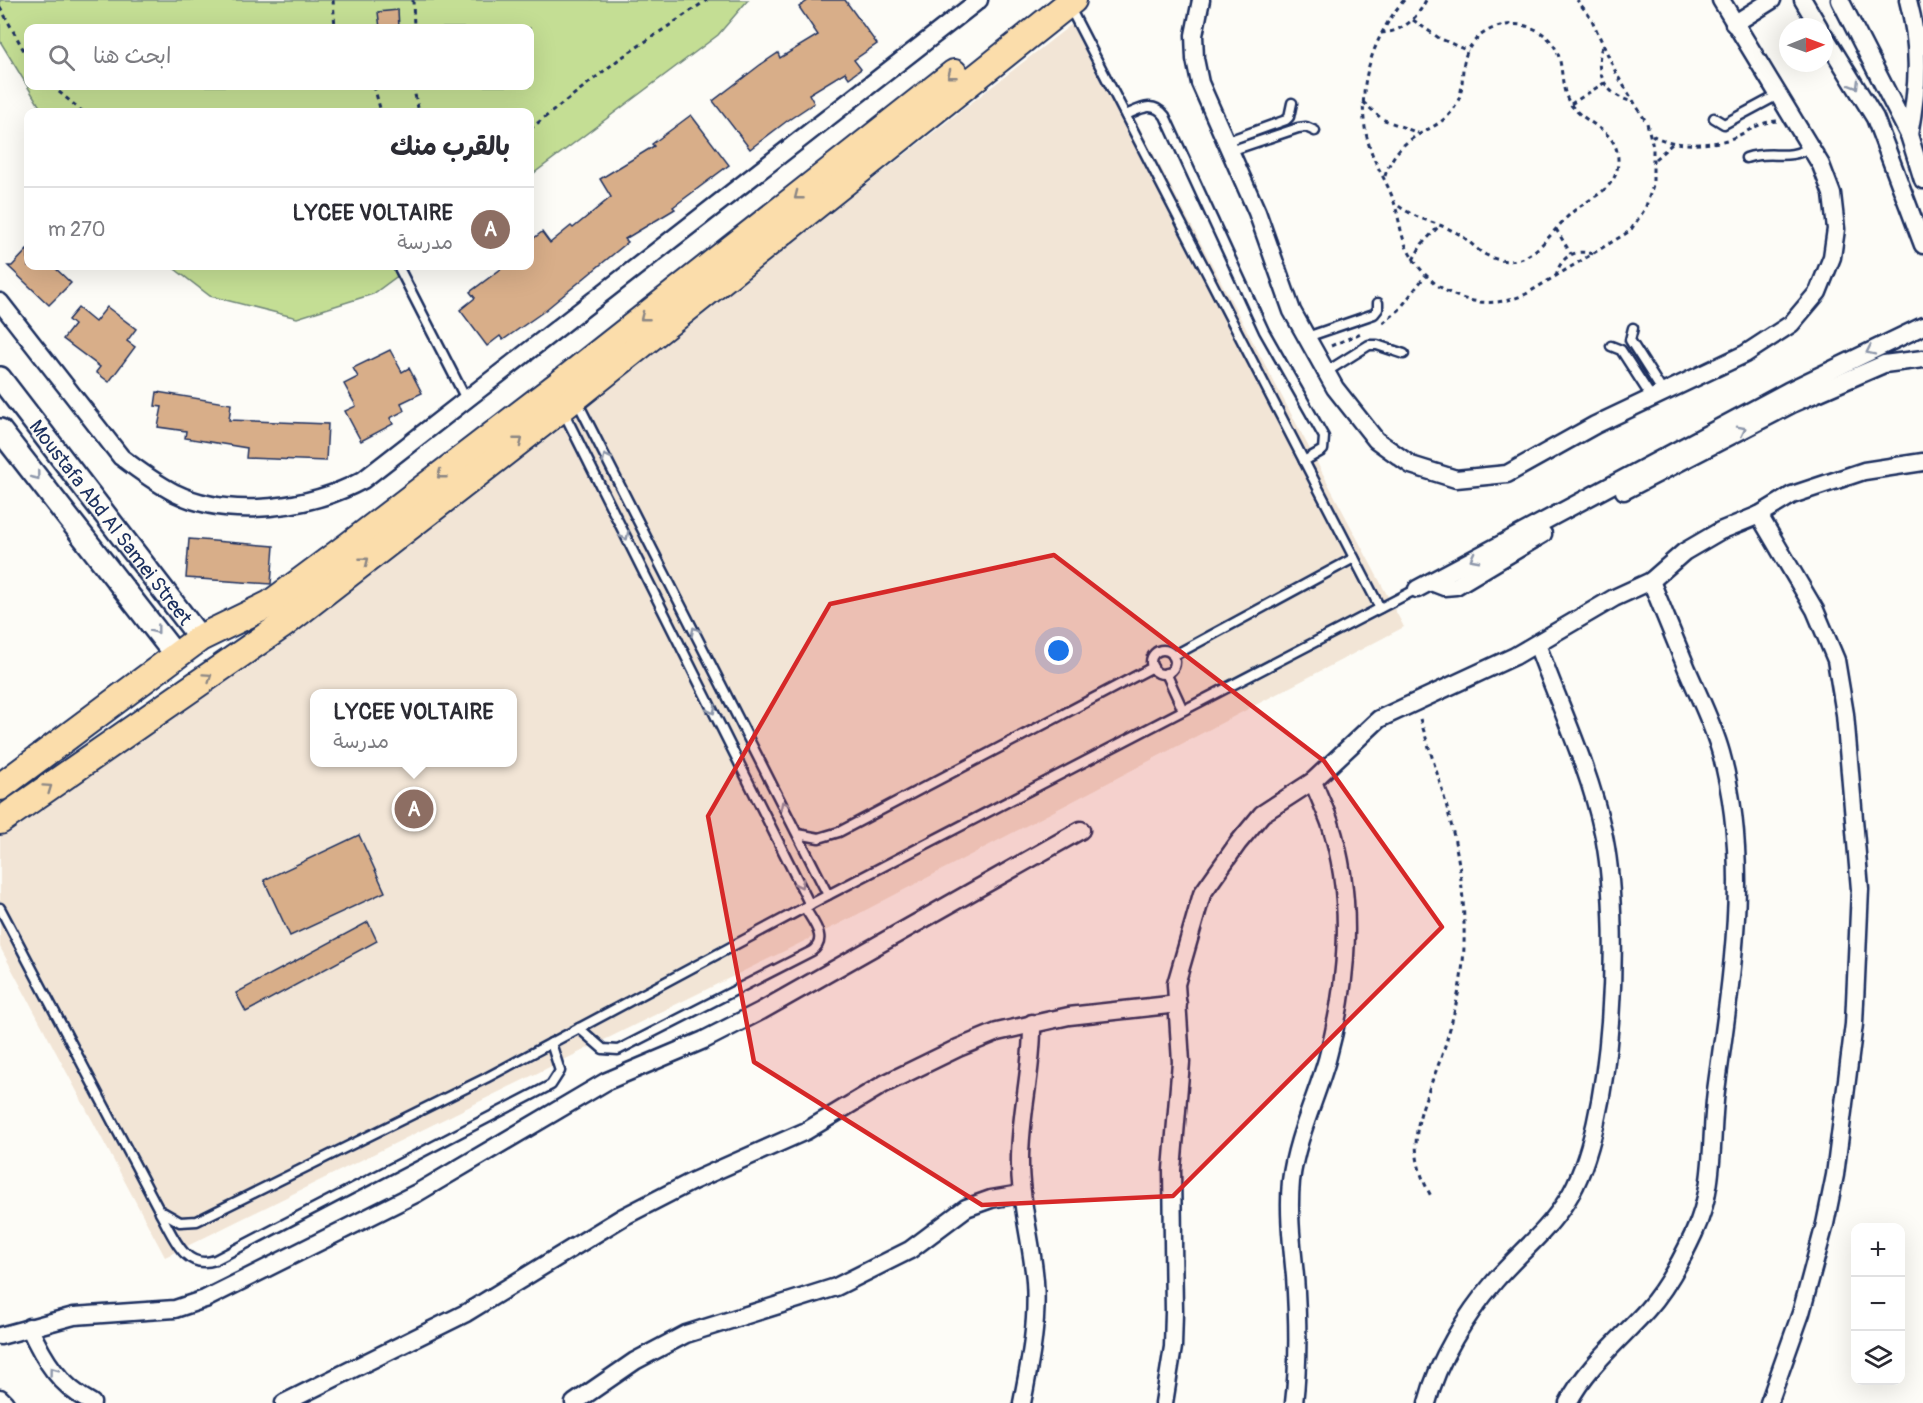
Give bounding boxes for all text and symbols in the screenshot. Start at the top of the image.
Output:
north arrow [1779,18,1833,72]
search box [24,24,534,90]
icon: search [45,41,78,74]
text: ابحث هنا [93,42,171,70]
one-way arrow [946,68,957,79]
one-way arrow [1847,78,1858,89]
text: بالقرب منك [390,131,510,163]
one-way arrow [793,189,804,200]
text: LYCEE VOLTAIRE [293,199,453,227]
text: 270 m [48,217,106,242]
text: A [484,217,497,242]
text: مدرسة [397,230,453,255]
one-way arrow [640,309,651,320]
one-way arrow [1866,344,1877,355]
street label: Moustafa Abd Al Samei Street [24,415,198,631]
one-way arrow [1736,426,1747,437]
one-way arrow [512,438,523,449]
one-way arrow [602,453,613,464]
one-way arrow [436,468,447,479]
one-way arrow [29,469,40,480]
one-way arrow [618,529,629,540]
one-way arrow [1470,551,1481,562]
one-way arrow [358,557,369,568]
one-way arrow [148,623,159,634]
one-way arrow [691,627,702,638]
your location [1044,636,1073,665]
one-way arrow [202,673,213,684]
popup [310,689,517,767]
text: LYCEE VOLTAIRE [333,698,494,726]
one-way arrow [705,704,717,715]
text: مدرسة [333,729,389,754]
one-way arrow [41,784,52,795]
pin: A [394,786,434,832]
one-way arrow [779,800,791,811]
one-way arrow [792,878,804,889]
map controls [1851,1223,1905,1385]
button: + [1851,1223,1905,1277]
button: − [1851,1277,1905,1331]
button: layers [1851,1331,1905,1385]
one-way arrow [49,1367,60,1378]

